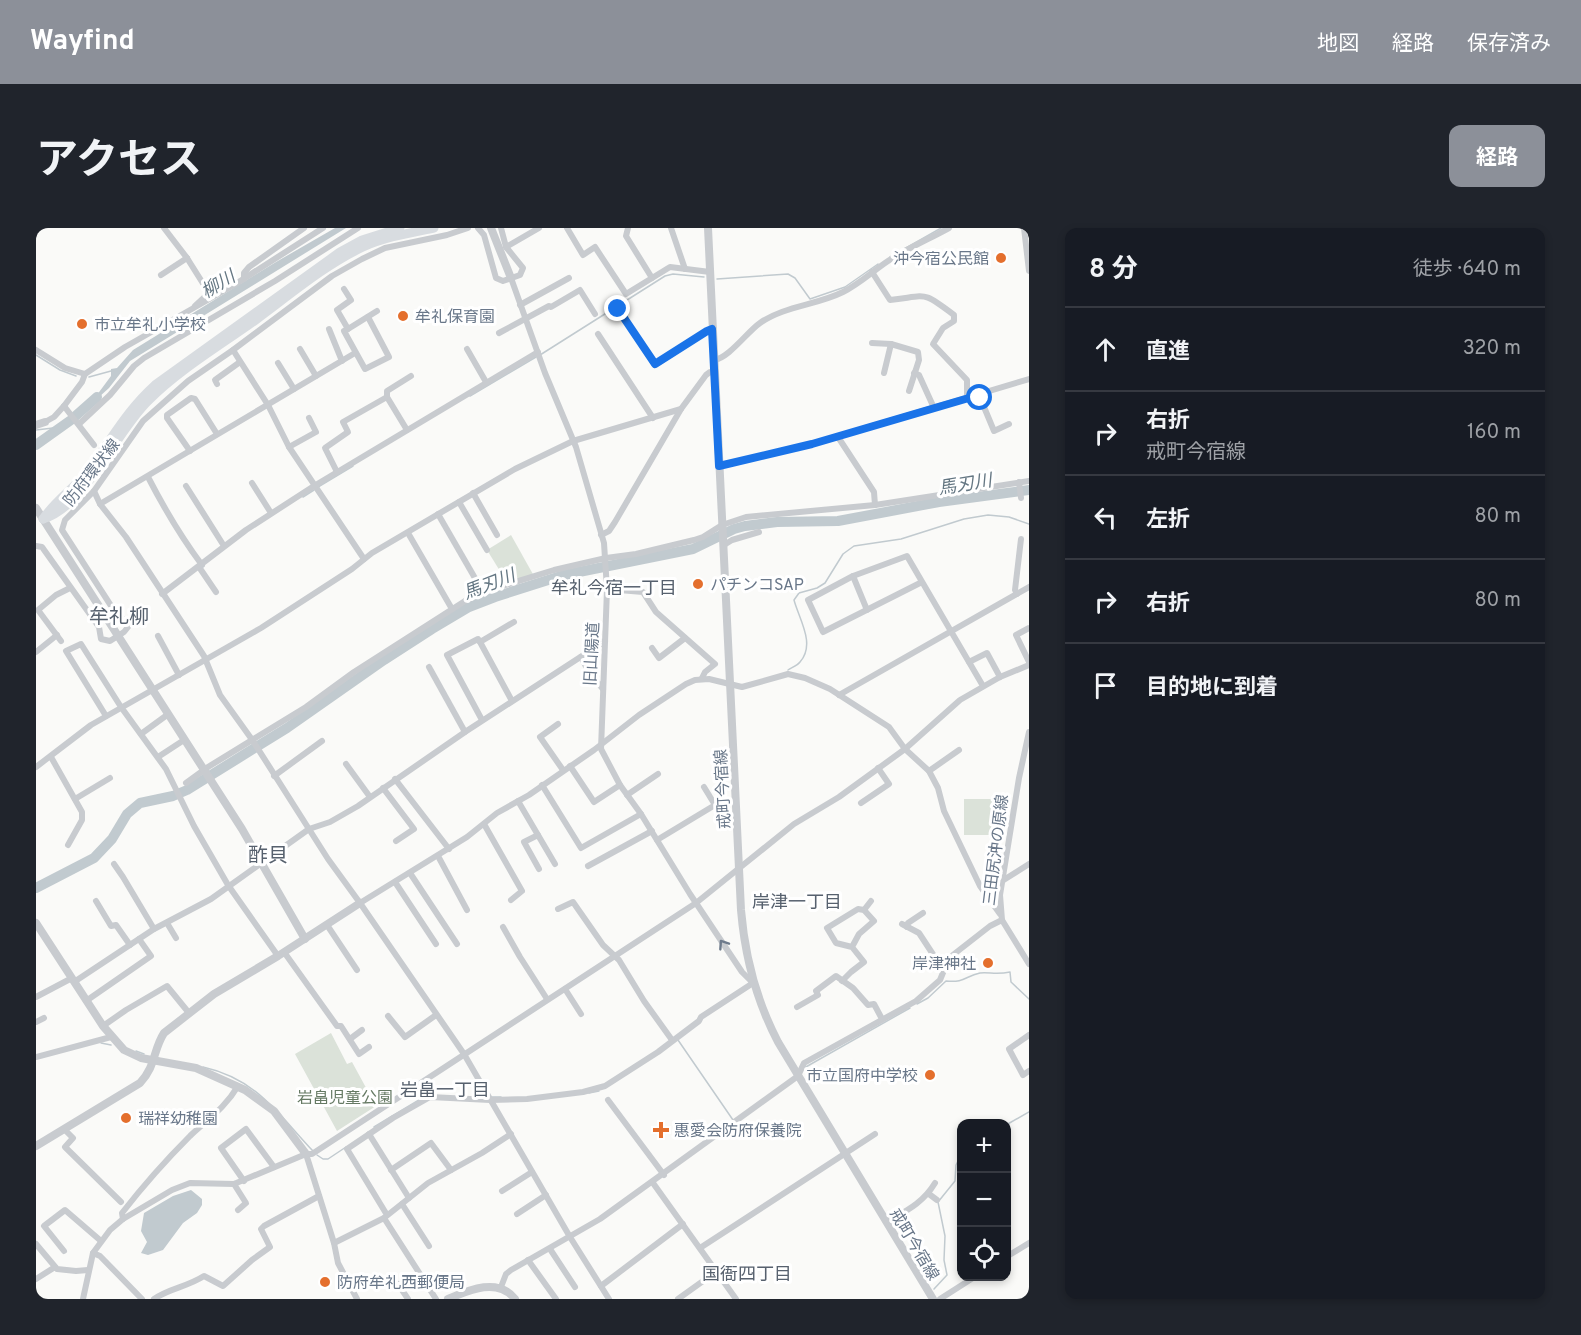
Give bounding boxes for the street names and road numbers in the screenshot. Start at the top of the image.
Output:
street label: 防府環状線 [60,436,125,511]
street label: 旧山陽道 [581,622,605,687]
street label: 戒町今宿線 [712,748,736,829]
street label: 三田尻沖の原線 [980,793,1014,907]
street label: 戒町今宿線 [884,1206,942,1284]

